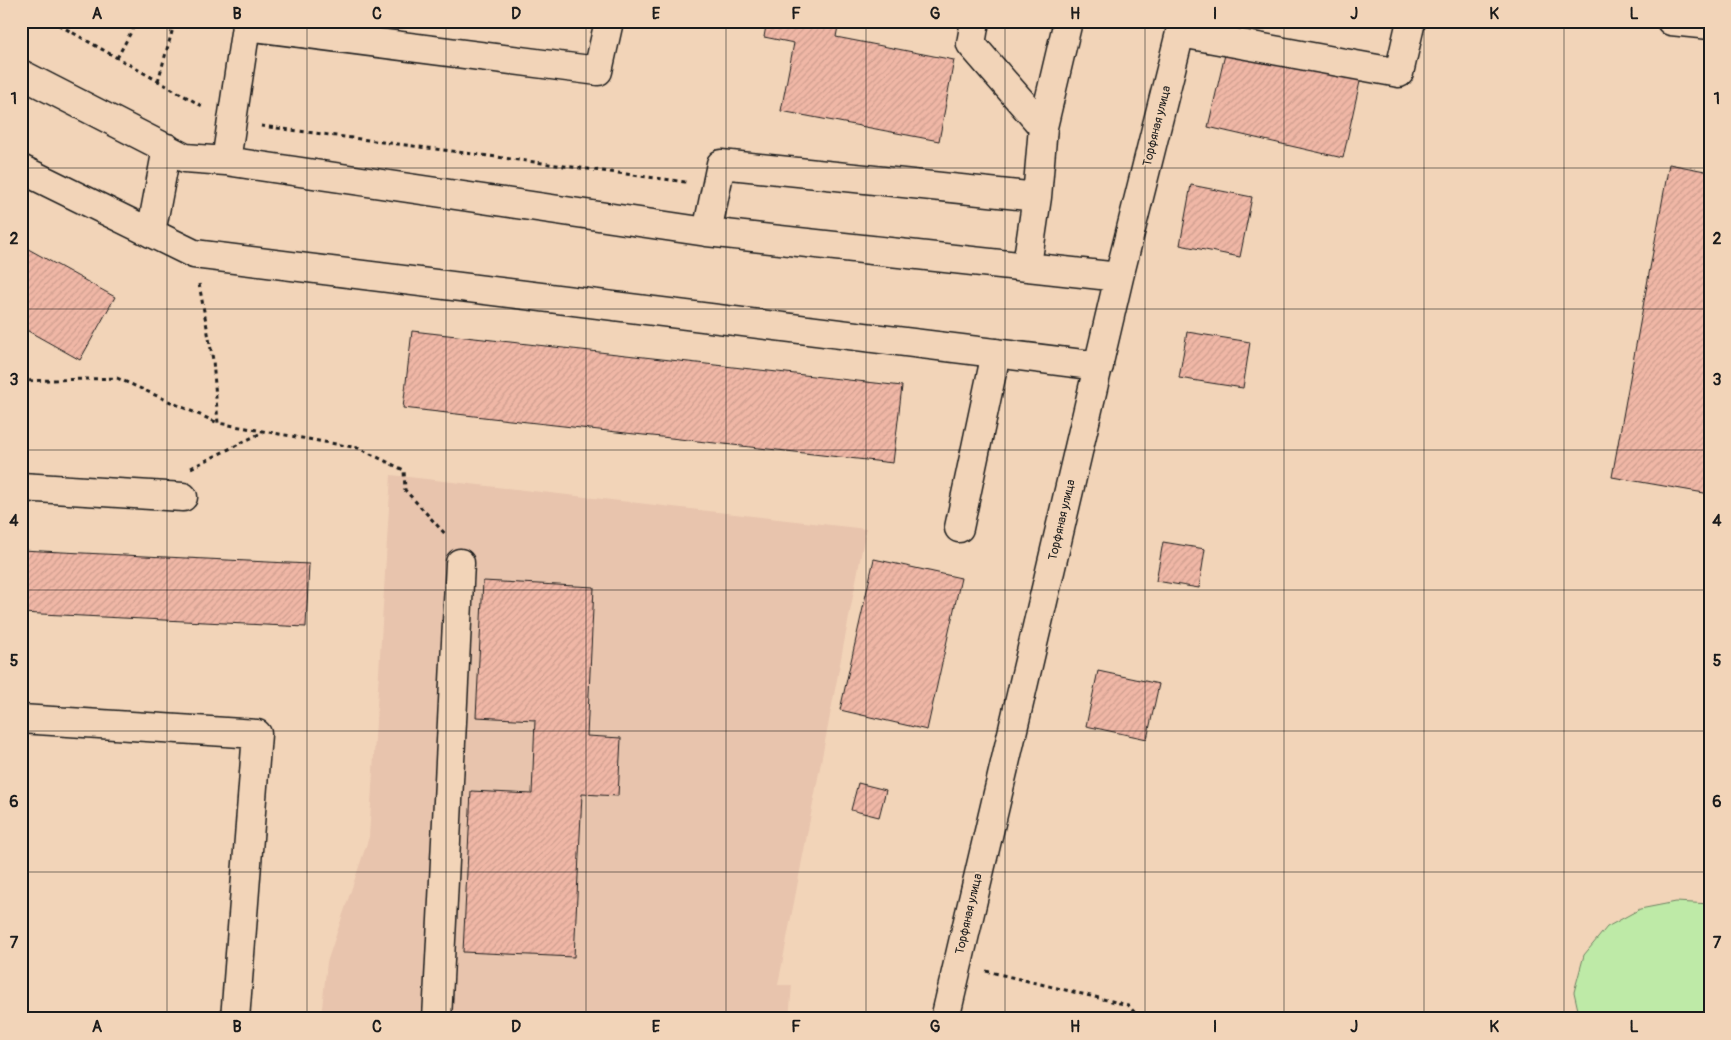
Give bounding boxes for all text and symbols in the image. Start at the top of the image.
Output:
text: A [92,4,103,24]
text: B [232,4,242,24]
text: C [372,4,382,24]
text: D [511,4,521,24]
text: E [652,4,661,24]
text: F [791,4,801,24]
text: G [930,4,941,24]
text: H [1070,4,1080,24]
text: I [1213,4,1217,24]
text: J [1350,4,1358,24]
text: K [1489,4,1499,24]
text: L [1629,4,1639,24]
street label: Торфяная улица [1140,84,1174,168]
text: 1 [11,89,17,109]
text: 1 [1714,89,1720,109]
text: 2 [10,229,19,249]
text: 2 [1713,229,1722,249]
text: 3 [10,370,19,390]
text: 3 [1713,370,1722,390]
street label: Торфяная улица [1045,478,1079,562]
text: 4 [9,511,19,531]
text: 4 [1712,511,1722,531]
text: 5 [10,651,19,671]
text: 5 [1713,651,1722,671]
text: 6 [9,792,19,812]
text: 6 [1712,792,1722,812]
street label: Торфяная улица [952,872,986,956]
text: 7 [10,933,19,953]
text: 7 [1713,933,1722,953]
text: A [92,1017,103,1037]
text: B [232,1017,242,1037]
text: C [372,1017,382,1037]
text: D [511,1017,521,1037]
text: E [652,1017,661,1037]
text: F [791,1017,801,1037]
text: G [930,1017,941,1037]
text: H [1070,1017,1080,1037]
text: I [1213,1017,1217,1037]
text: J [1350,1017,1358,1037]
text: K [1489,1017,1499,1037]
text: L [1629,1017,1639,1037]

